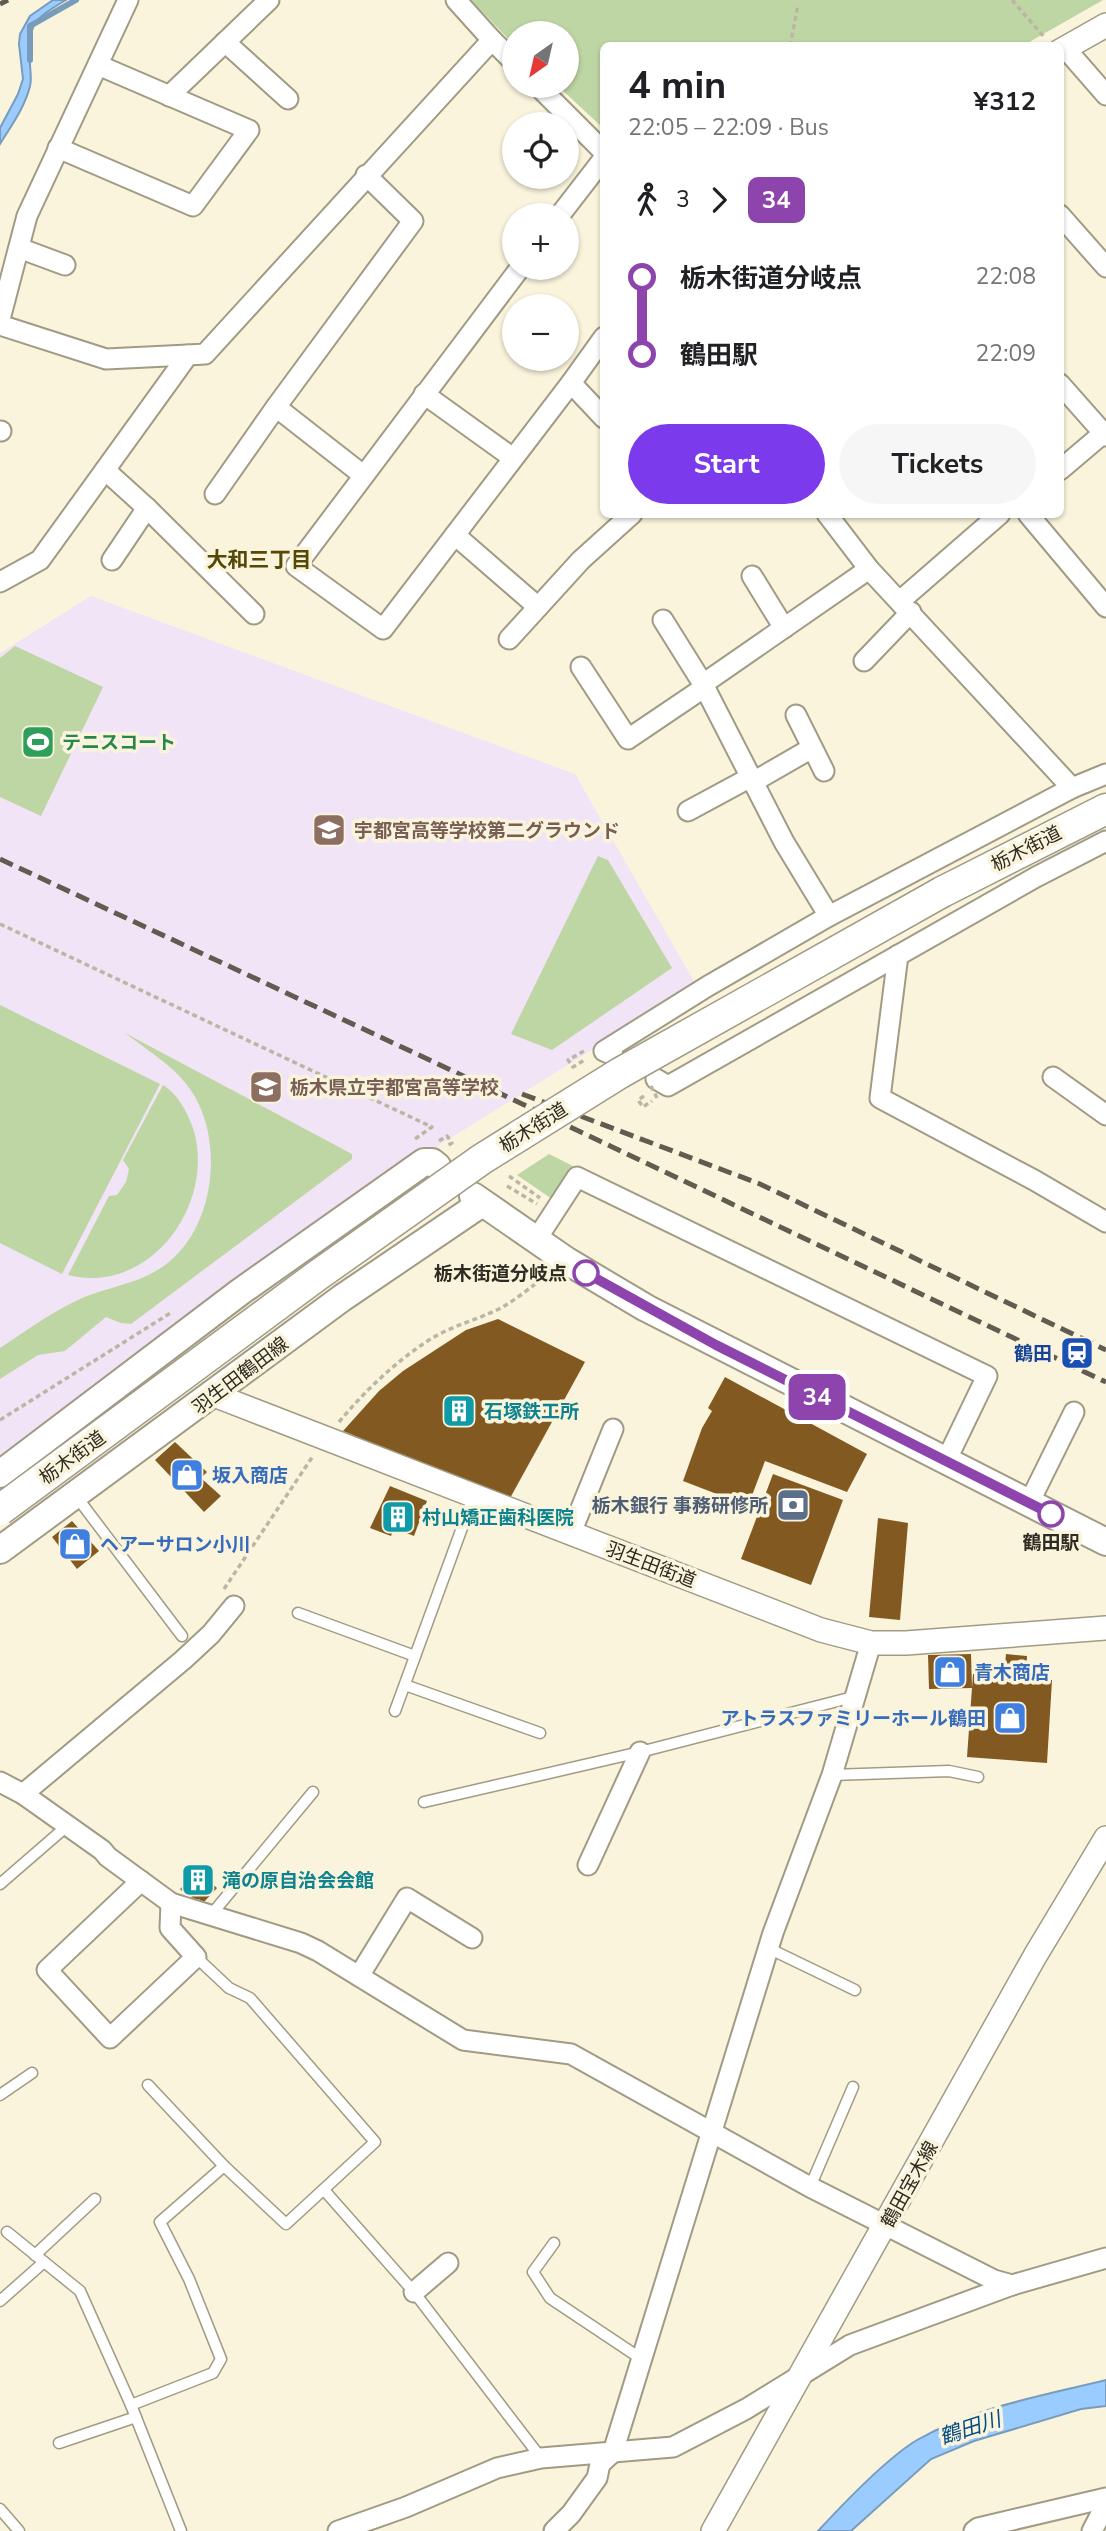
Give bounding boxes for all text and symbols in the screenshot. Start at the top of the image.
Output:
north arrow [502,21,579,98]
map controls [502,21,579,371]
text: 4 min [628,60,726,111]
text: ¥312 [974,84,1036,119]
button: locate [502,112,579,189]
text: 22:05 – 22:09 · Bus [628,112,829,143]
icon: walk [628,181,666,219]
icon: forward [700,181,738,219]
text: 3 [676,184,690,215]
text: 34 [762,184,791,216]
button: + [502,203,579,280]
text: 栃木街道分岐点 [680,261,862,296]
text: 22:08 [976,261,1036,292]
button: − [502,294,579,371]
text: 鶴田駅 [680,338,758,373]
text: 22:09 [976,338,1036,369]
button: Start [628,424,825,504]
button: Tickets [839,424,1036,504]
district label: 大和三丁目 [207,546,312,574]
sports icon: テニスコート [19,723,57,761]
place label: テニスコート [62,730,176,756]
school or university icon: 宇都宮高等学校第二グラウンド [310,811,348,849]
place label: 宇都宮高等学校第二グラウンド [354,818,620,844]
street label: 栃木街道 [987,820,1066,878]
school or university icon: 栃木県立宇都宮高等学校 [247,1068,285,1106]
place label: 栃木県立宇都宮高等学校 [290,1075,499,1101]
street label: 栃木街道 [494,1097,573,1159]
marker: 栃木街道分岐点 [573,1260,599,1286]
place label: 栃木街道分岐点 [434,1261,567,1287]
street label: 羽生田鶴田線 [187,1331,294,1420]
station icon: 鶴田 [1058,1334,1096,1372]
place label: 鶴田 [1014,1341,1052,1367]
line badge: 34 [786,1374,848,1420]
text: 34 [803,1381,831,1413]
building icon: 石塚鉄工所 [440,1392,478,1430]
place label: 石塚鉄工所 [484,1399,579,1425]
street label: 栃木街道 [34,1425,111,1491]
shop icon: 坂入商店 [168,1456,206,1494]
place label: 坂入商店 [212,1463,288,1489]
bank icon: 栃木銀行 事務研修所 [774,1486,812,1524]
place label: 栃木銀行 事務研修所 [592,1493,768,1519]
building icon: 村山矯正歯科医院 [379,1498,417,1536]
marker: 鶴田駅 [1038,1501,1064,1527]
place label: 村山矯正歯科医院 [422,1505,574,1531]
shop icon: ヘアーサロン小川 [56,1525,94,1563]
place label: 鶴田駅 [1022,1530,1080,1556]
place label: ヘアーサロン小川 [100,1532,250,1558]
street label: 羽生田街道 [602,1536,700,1594]
shop icon: 青木商店 [931,1653,969,1691]
place label: 青木商店 [974,1660,1050,1686]
shop icon: アトラスファミリーホール鶴田 [991,1699,1029,1737]
place label: アトラスファミリーホール鶴田 [720,1706,986,1732]
building icon: 滝の原自治会会館 [179,1861,217,1899]
place label: 滝の原自治会会館 [222,1868,374,1894]
street label: 鶴田宝木線 [875,2137,944,2232]
water label: 鶴田川 [936,2404,1006,2451]

